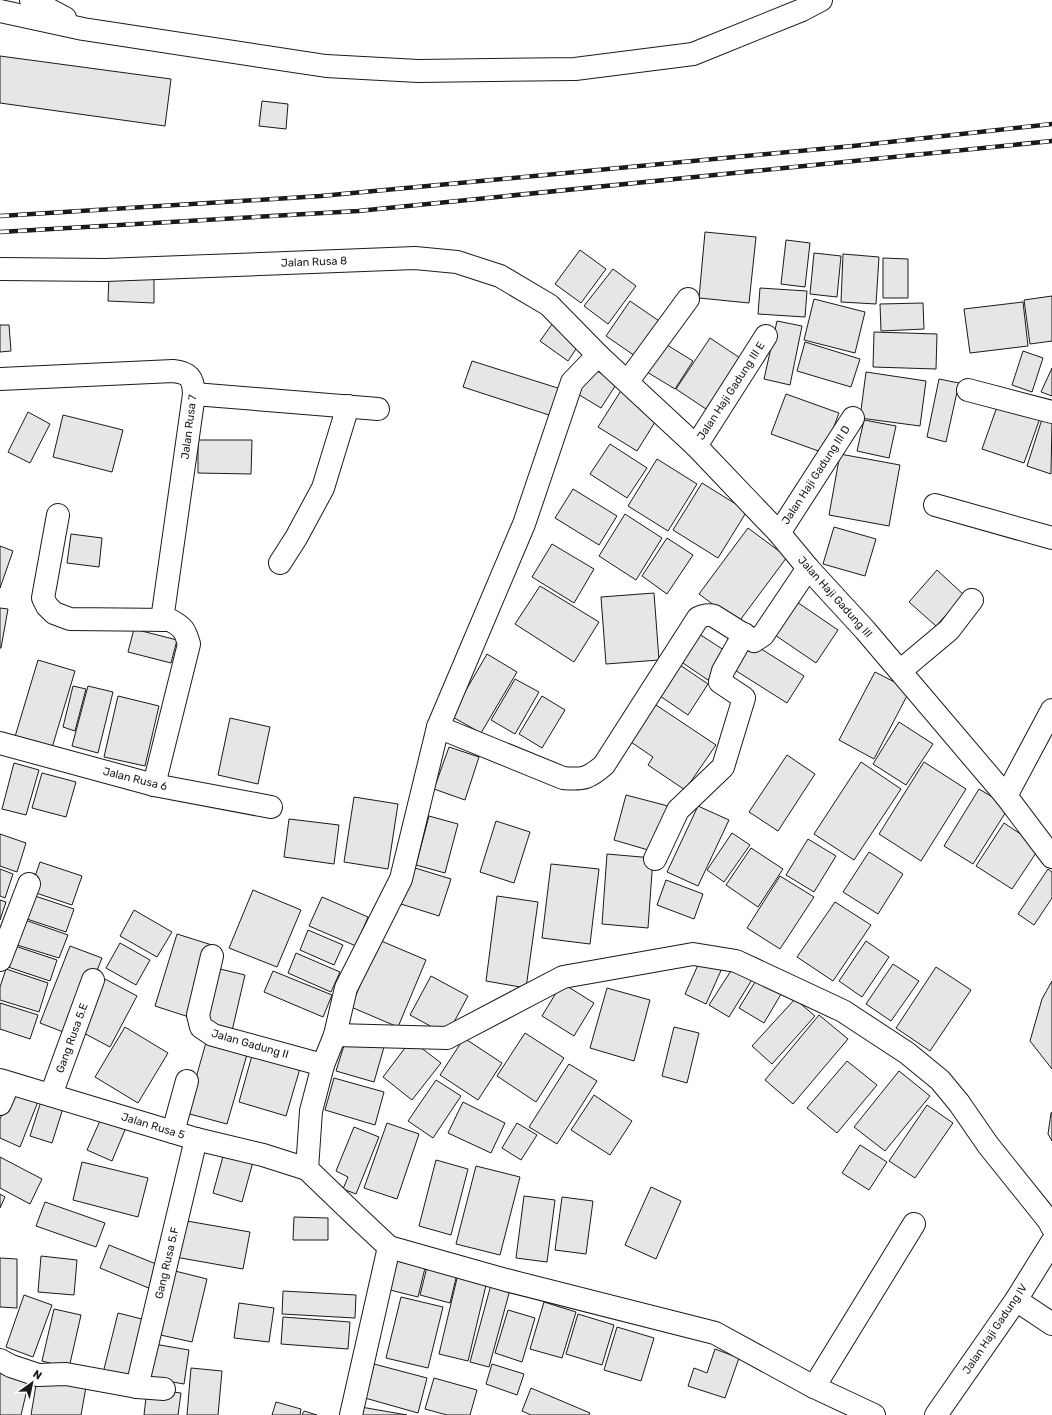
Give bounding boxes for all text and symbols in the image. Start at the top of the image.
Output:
street label: Jalan Rusa 8 [281,254,347,270]
street label: Jalan Haji Gadung III E [694,339,768,442]
street label: Jalan Rusa 7 [179,394,199,460]
street label: Jalan Haji Gadung III D [779,423,853,527]
street label: Jalan Haji Gadung III [795,554,875,640]
street label: Jalan Rusa 6 [101,765,169,793]
street label: Gang Rusa 5.E [53,1001,91,1075]
street label: Jalan Gadung II [210,1027,290,1061]
street label: Jalan Rusa 5 [120,1110,187,1142]
street label: Gang Rusa 5.F [152,1226,182,1300]
street label: Jalan Haji Gadung IV [960,1281,1030,1377]
north arrow [12,1363,52,1403]
text: N [30,1367,44,1383]

